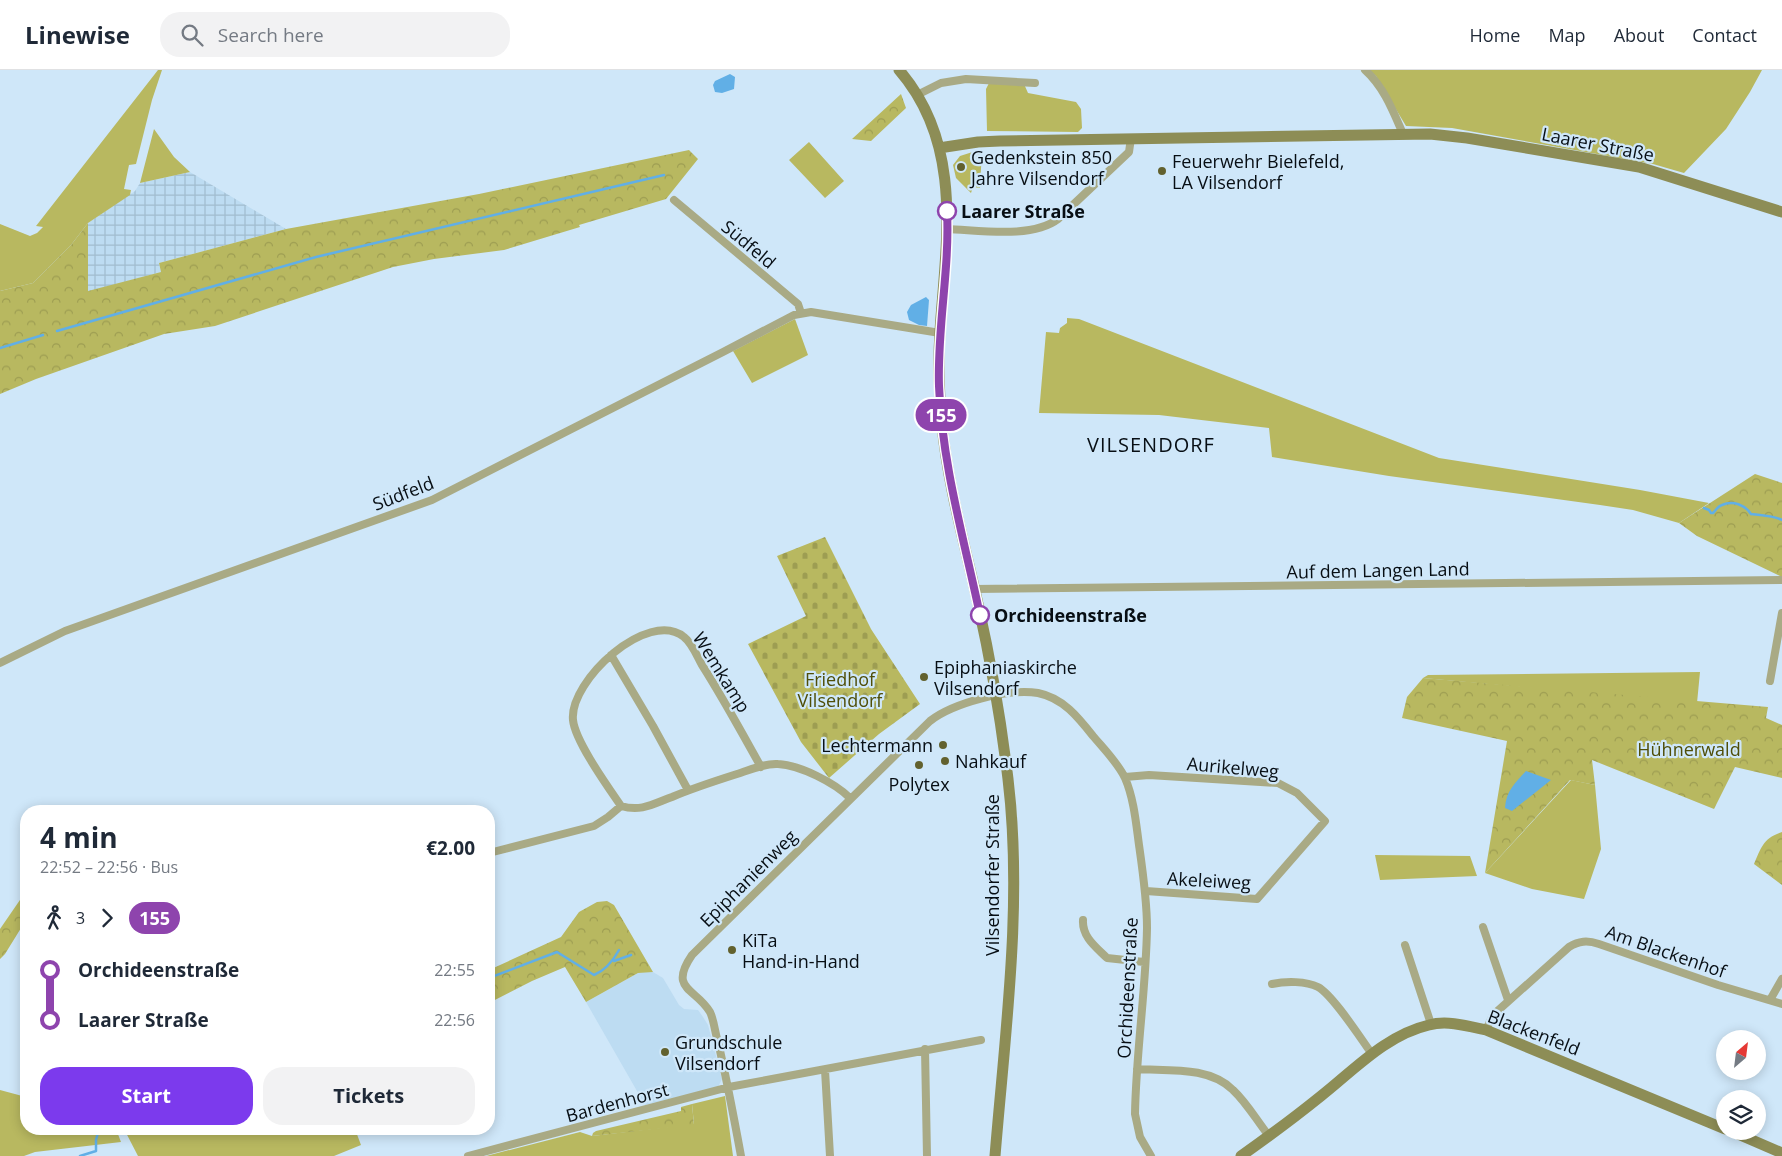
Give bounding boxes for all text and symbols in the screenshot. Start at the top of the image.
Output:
search box [160,12,510,57]
text: Linewise [25,18,130,51]
icon: search [178,21,206,49]
text: Search here [218,22,324,48]
text: Home [1470,23,1520,47]
text: Map [1548,23,1586,47]
text: About [1614,23,1664,47]
text: Contact [1692,23,1757,47]
street label: Laarer Straße [1540,121,1656,167]
place label: Gedenkstein 850 Jahre Vilsendorf [969,145,1112,190]
place label: Feuerwehr Bielefeld, LA Vilsendorf [1172,149,1344,194]
marker: Gedenkstein 850 Jahre Vilsendorf [955,161,967,173]
marker: Feuerwehr Bielefeld, LA Vilsendorf [1156,165,1168,177]
place label: Laarer Straße [961,199,1085,223]
marker: Laarer Straße [937,201,957,221]
street label: Südfeld [717,214,781,274]
line badge: 155 [912,399,970,431]
text: 155 [926,403,956,427]
district label: VILSENDORF [1087,431,1215,458]
street label: Südfeld [369,470,437,516]
street label: Auf dem Langen Land [1286,556,1470,584]
place label: Orchideenstraße [994,603,1147,627]
marker: Orchideenstraße [970,605,990,625]
street label: Wemkamp [688,627,756,717]
place label: Epiphaniaskirche Vilsendorf [934,655,1077,700]
park label: Friedhof Vilsendorf [798,667,883,712]
marker: Epiphaniaskirche Vilsendorf [918,671,930,683]
place label: Lechtermann [821,733,933,757]
park label: Hühnerwald [1637,737,1741,761]
marker: Lechtermann [937,739,949,751]
place label: Nahkauf [955,749,1027,773]
street label: Aurikelweg [1186,751,1280,783]
marker: Nahkauf [939,755,951,767]
marker: Polytex [913,759,925,771]
place label: Polytex [888,772,950,796]
street label: Vilsendorfer Straße [980,794,1004,956]
text: 4 min [40,818,118,856]
street label: Epiphanienweg [694,824,802,932]
text: €2.00 [426,835,475,861]
text: 22:52 – 22:56 · Bus [40,856,178,878]
street label: Akeleiweg [1166,866,1252,894]
icon: walk [40,904,68,932]
icon: forward [93,904,121,932]
text: 155 [139,906,170,930]
text: 3 [76,907,85,929]
street label: Orchideenstraße [1111,917,1143,1059]
street label: Am Blackenhof [1603,919,1730,983]
place label: KiTa Hand-in-Hand [742,928,860,973]
marker: KiTa Hand-in-Hand [726,944,738,956]
text: Orchideenstraße [78,957,239,983]
text: 22:55 [434,959,475,981]
street label: Blackenfeld [1484,1003,1584,1061]
text: Laarer Straße [78,1007,209,1033]
text: 22:56 [434,1009,475,1031]
place label: Grundschule Vilsendorf [675,1030,782,1075]
north arrow [1716,1030,1766,1080]
map controls [1716,1030,1766,1140]
marker: Grundschule Vilsendorf [659,1046,671,1058]
button: Start [40,1067,253,1125]
button: Tickets [263,1067,475,1125]
street label: Bardenhorst [563,1077,671,1127]
button: layers [1716,1090,1766,1140]

